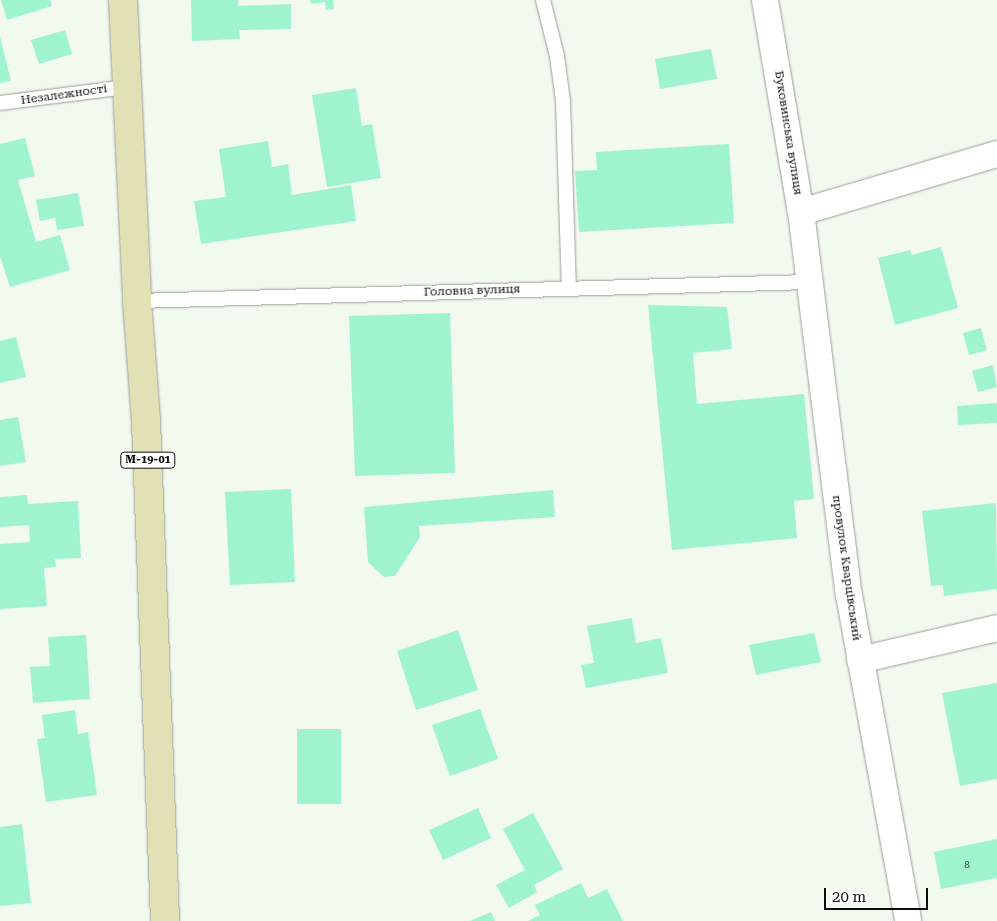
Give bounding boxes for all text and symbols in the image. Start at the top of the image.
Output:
street label: Буковинська вулиця [771,70,805,196]
street label: Незалежності [20,82,108,108]
street label: Головна вулиця [423,282,521,300]
road number: М-19-01 [119,452,177,468]
street label: провулок Кварцівський [829,494,863,642]
house number: 8 [964,859,970,871]
scale bar [827,878,931,910]
text: 20 m [832,888,866,906]

